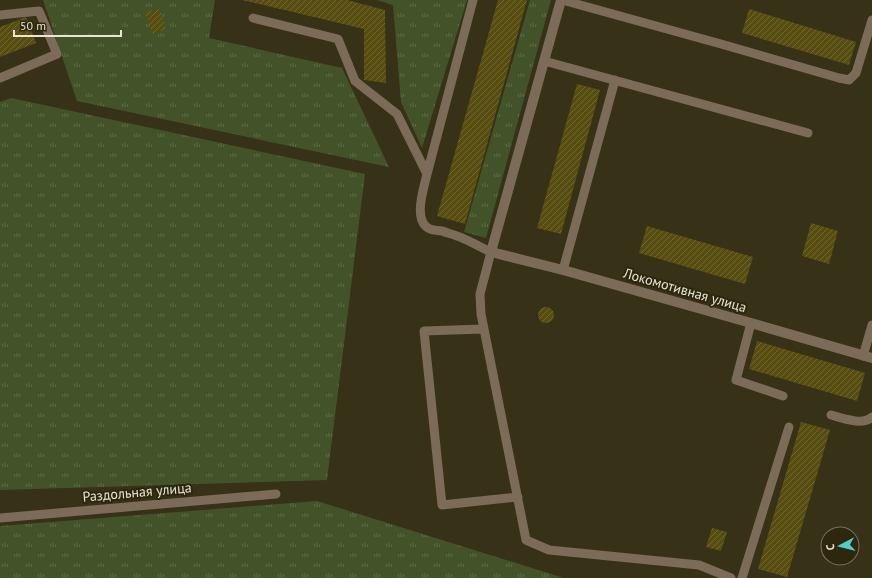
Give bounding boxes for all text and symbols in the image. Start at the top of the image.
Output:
scale bar [14,12,121,38]
text: 50 m [20,18,46,33]
street label: Локомотивная улица [620,264,749,316]
street label: Раздольная улица [82,478,192,506]
north arrow [820,526,860,566]
text: С [823,543,837,551]

